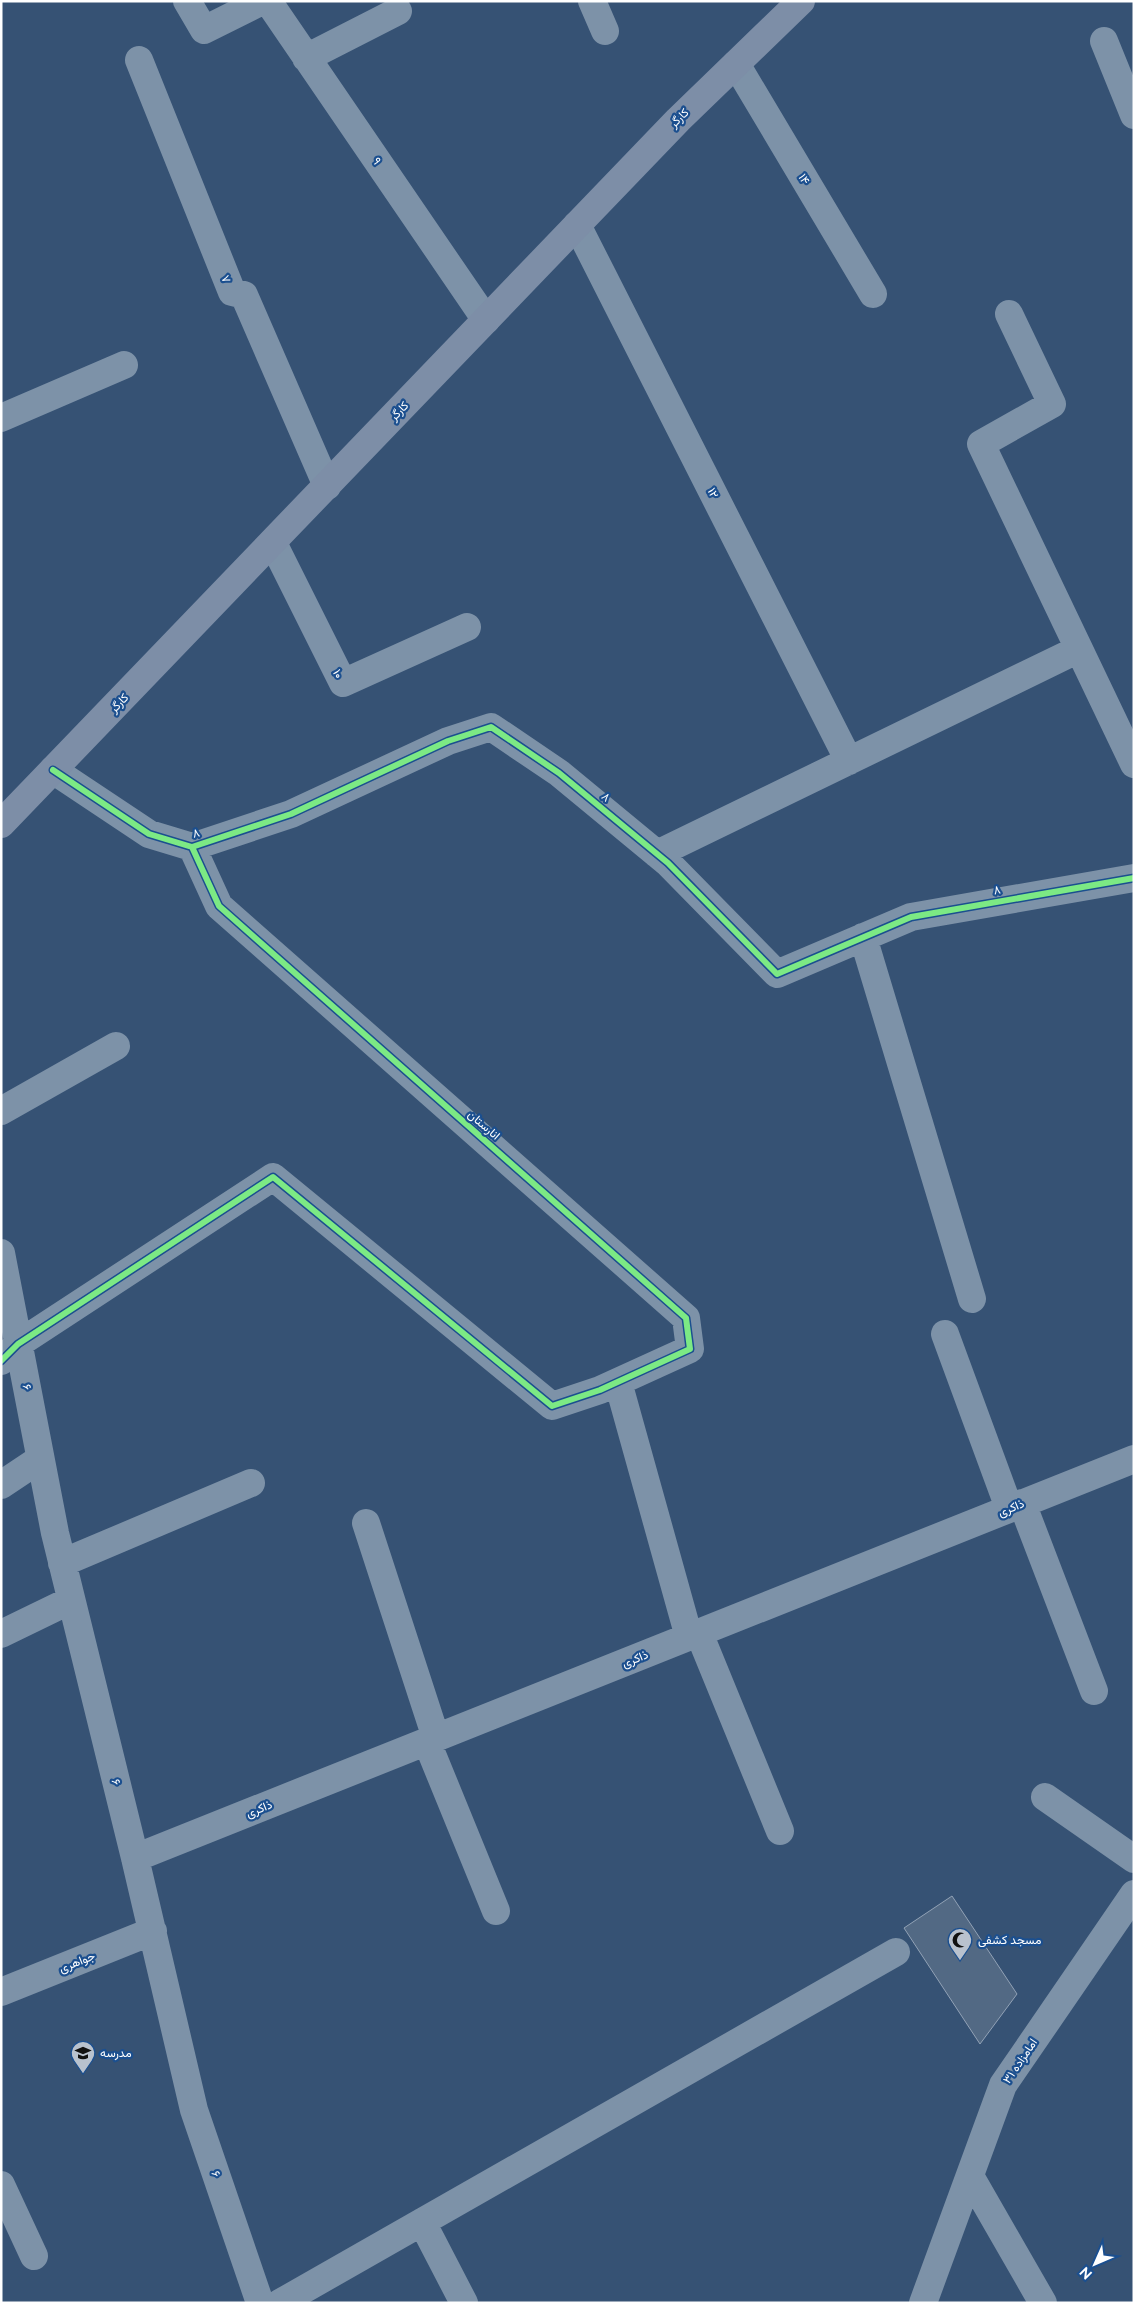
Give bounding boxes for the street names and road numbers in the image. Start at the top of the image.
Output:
street label: کارگر [666,105,692,132]
street label: ۹ [370,155,384,167]
street label: ۱۴ [795,171,813,187]
street label: ۷ [218,273,234,285]
street label: کارگر [386,398,412,425]
street label: ۱۲ [705,485,721,501]
street label: ۱۰ [330,667,346,681]
street label: کارگر [106,690,132,717]
street label: ۸ [599,789,613,805]
street label: ۸ [191,825,201,841]
street label: ۸ [992,882,1002,898]
street label: انارستان [464,1107,503,1143]
street label: ۶ [20,1383,34,1391]
street label: ذاکری [996,1496,1027,1520]
street label: ذاکری [620,1647,651,1671]
street label: ۶ [109,1777,124,1787]
street label: ذاکری [244,1797,275,1821]
street label: جواهری [57,1948,97,1976]
street label: امامزاده ۳۱ [1000,2036,1041,2087]
street label: ۶ [208,2169,224,2179]

